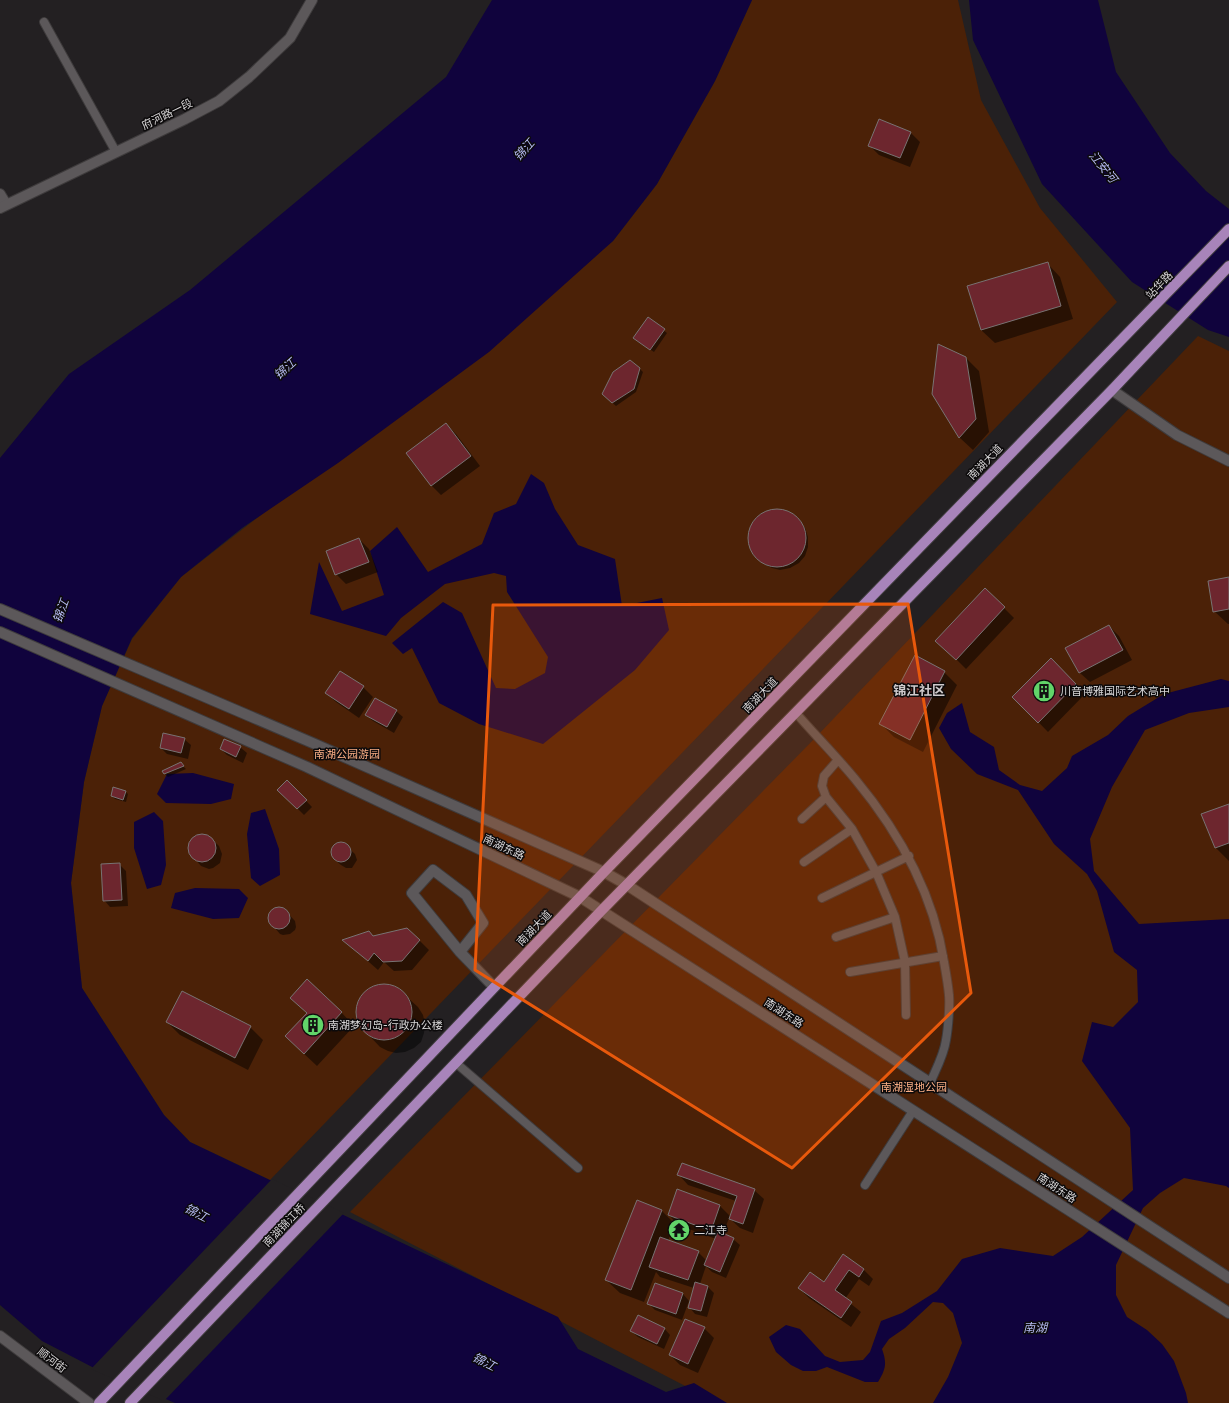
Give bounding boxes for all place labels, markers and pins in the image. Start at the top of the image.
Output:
building icon: 川音博雅国际艺术高中 [1031,678,1057,704]
place label: 川音博雅国际艺术高中 [1060,684,1170,697]
building icon: 南湖梦幻岛-行政办公楼 [300,1012,326,1038]
place label: 南湖梦幻岛-行政办公楼 [328,1018,443,1031]
temple icon: 二江寺 [666,1217,692,1243]
place label: 二江寺 [694,1223,727,1236]

